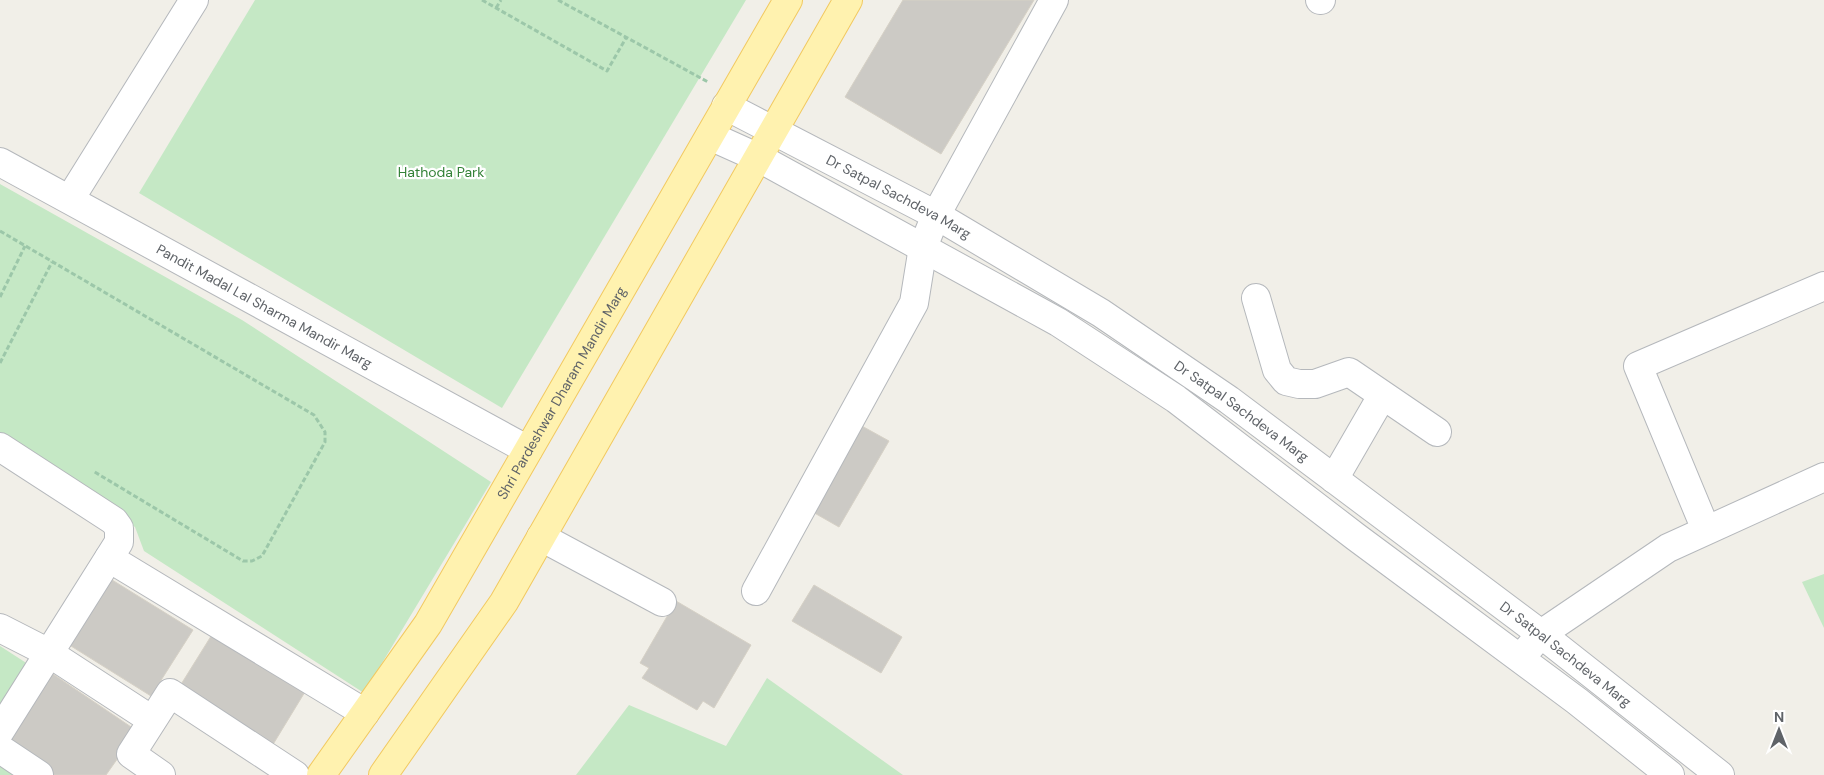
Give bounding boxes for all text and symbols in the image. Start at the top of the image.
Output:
street label: Dr Satpal Sachdeva Marg [823,151,975,243]
park label: Hathoda Park [398,163,484,181]
street label: Pandit Madal Lal Sharma Mandir Marg [153,240,375,372]
street label: Shri Pardeshwar Dharam Mandir Marg [493,283,630,502]
street label: Dr Satpal Sachdeva Marg [1171,356,1313,466]
street label: Dr Satpal Sachdeva Marg [1496,597,1635,711]
north arrow [1754,705,1804,755]
text: N [1774,708,1784,726]

